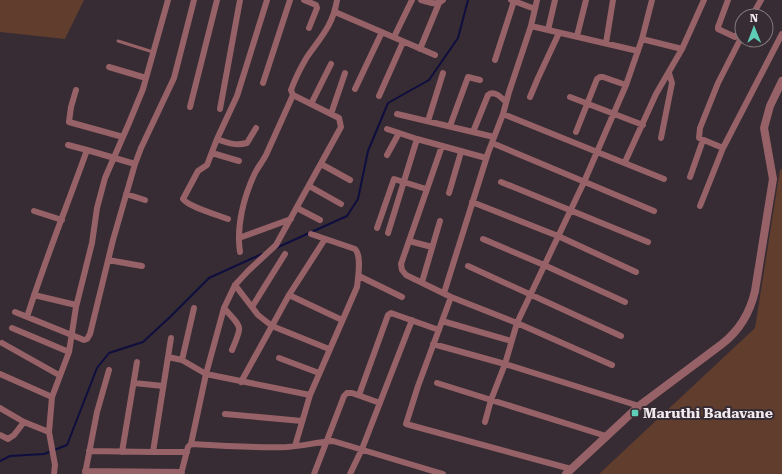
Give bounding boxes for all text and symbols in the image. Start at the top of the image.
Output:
north arrow [734,8,774,48]
text: N [749,12,759,25]
place label: Maruthi Badavane [643,405,773,421]
marker: Maruthi Badavane [630,408,640,418]

